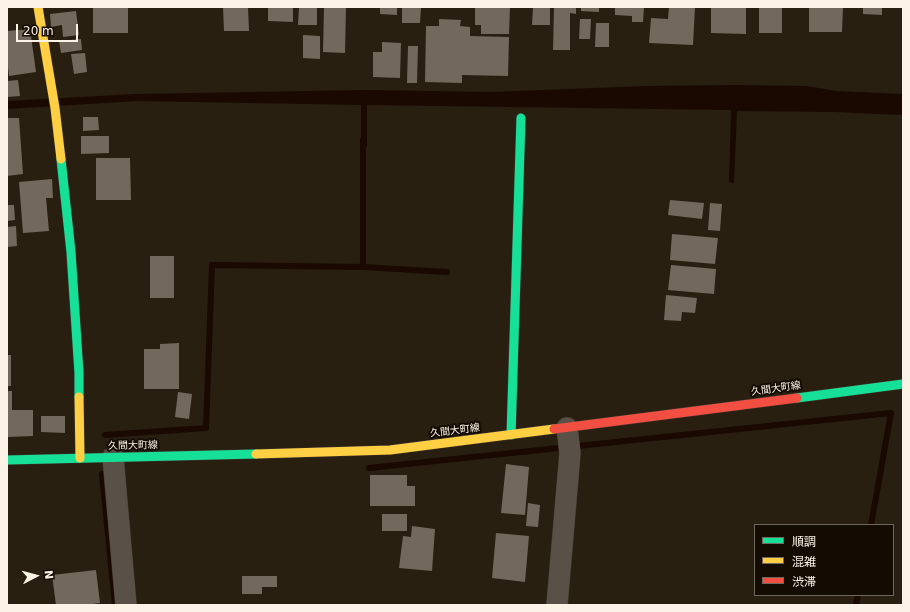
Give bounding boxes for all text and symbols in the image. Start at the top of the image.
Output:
scale bar [18,16,80,42]
text: 20 m [23,24,54,38]
street label: 久間大町線 [750,380,802,398]
street label: 久間大町線 [429,422,481,440]
street label: 久間大町線 [108,440,158,452]
legend [754,524,894,596]
text: 順調 [792,535,816,549]
text: 混雑 [792,555,816,569]
north arrow [16,556,56,596]
text: N [41,569,55,580]
text: 渋滞 [792,575,816,589]

